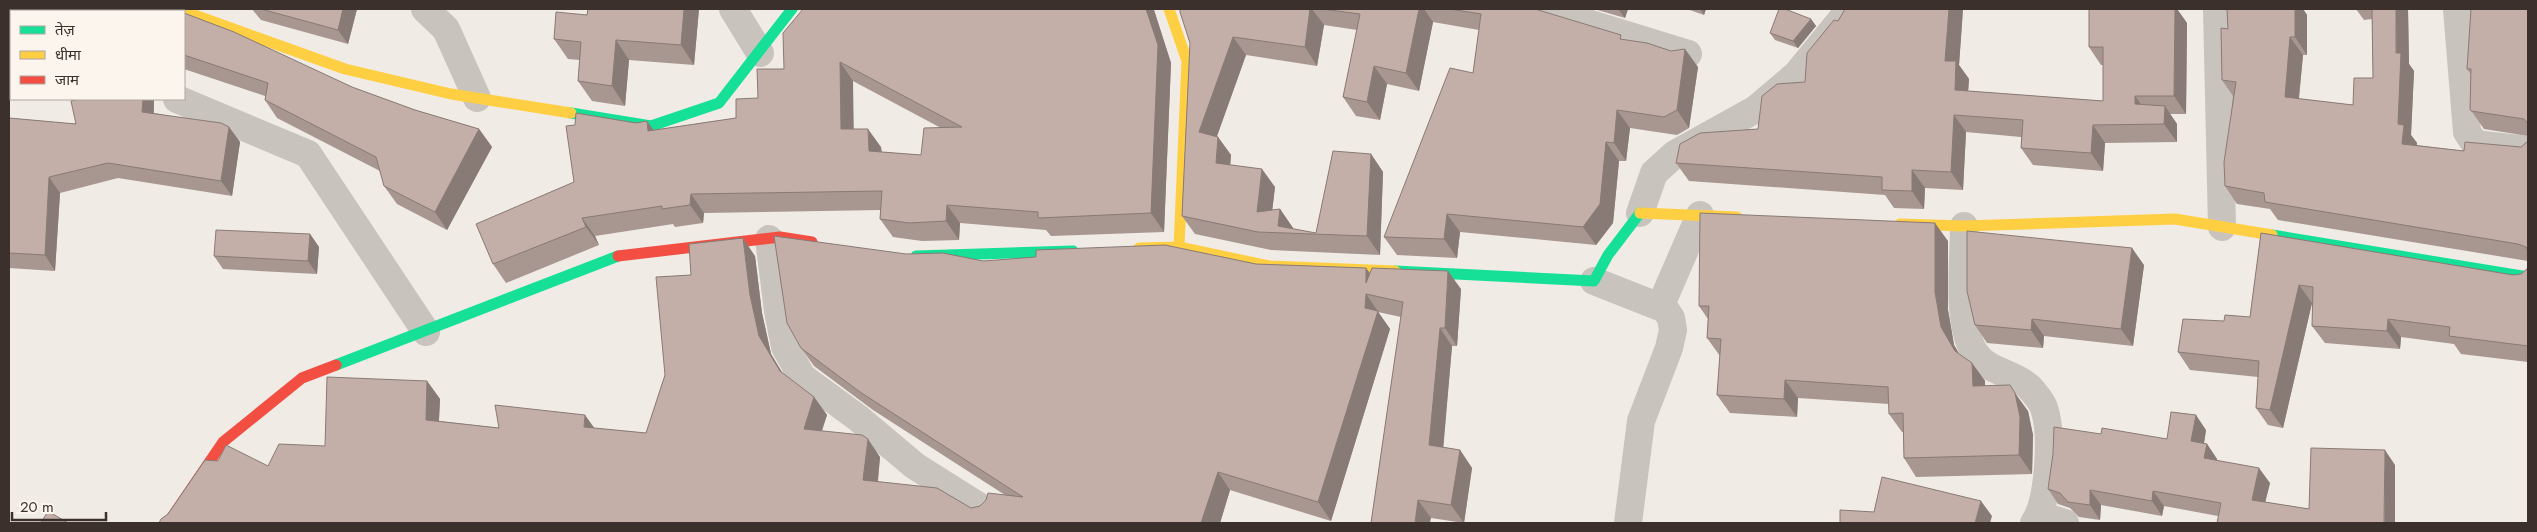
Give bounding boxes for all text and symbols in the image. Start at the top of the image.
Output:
legend [10,10,185,100]
text: तेज़ [55,19,76,41]
text: धीमा [55,44,82,66]
text: जाम [55,69,80,91]
scale bar [12,490,106,522]
text: 20 m [20,496,54,518]

